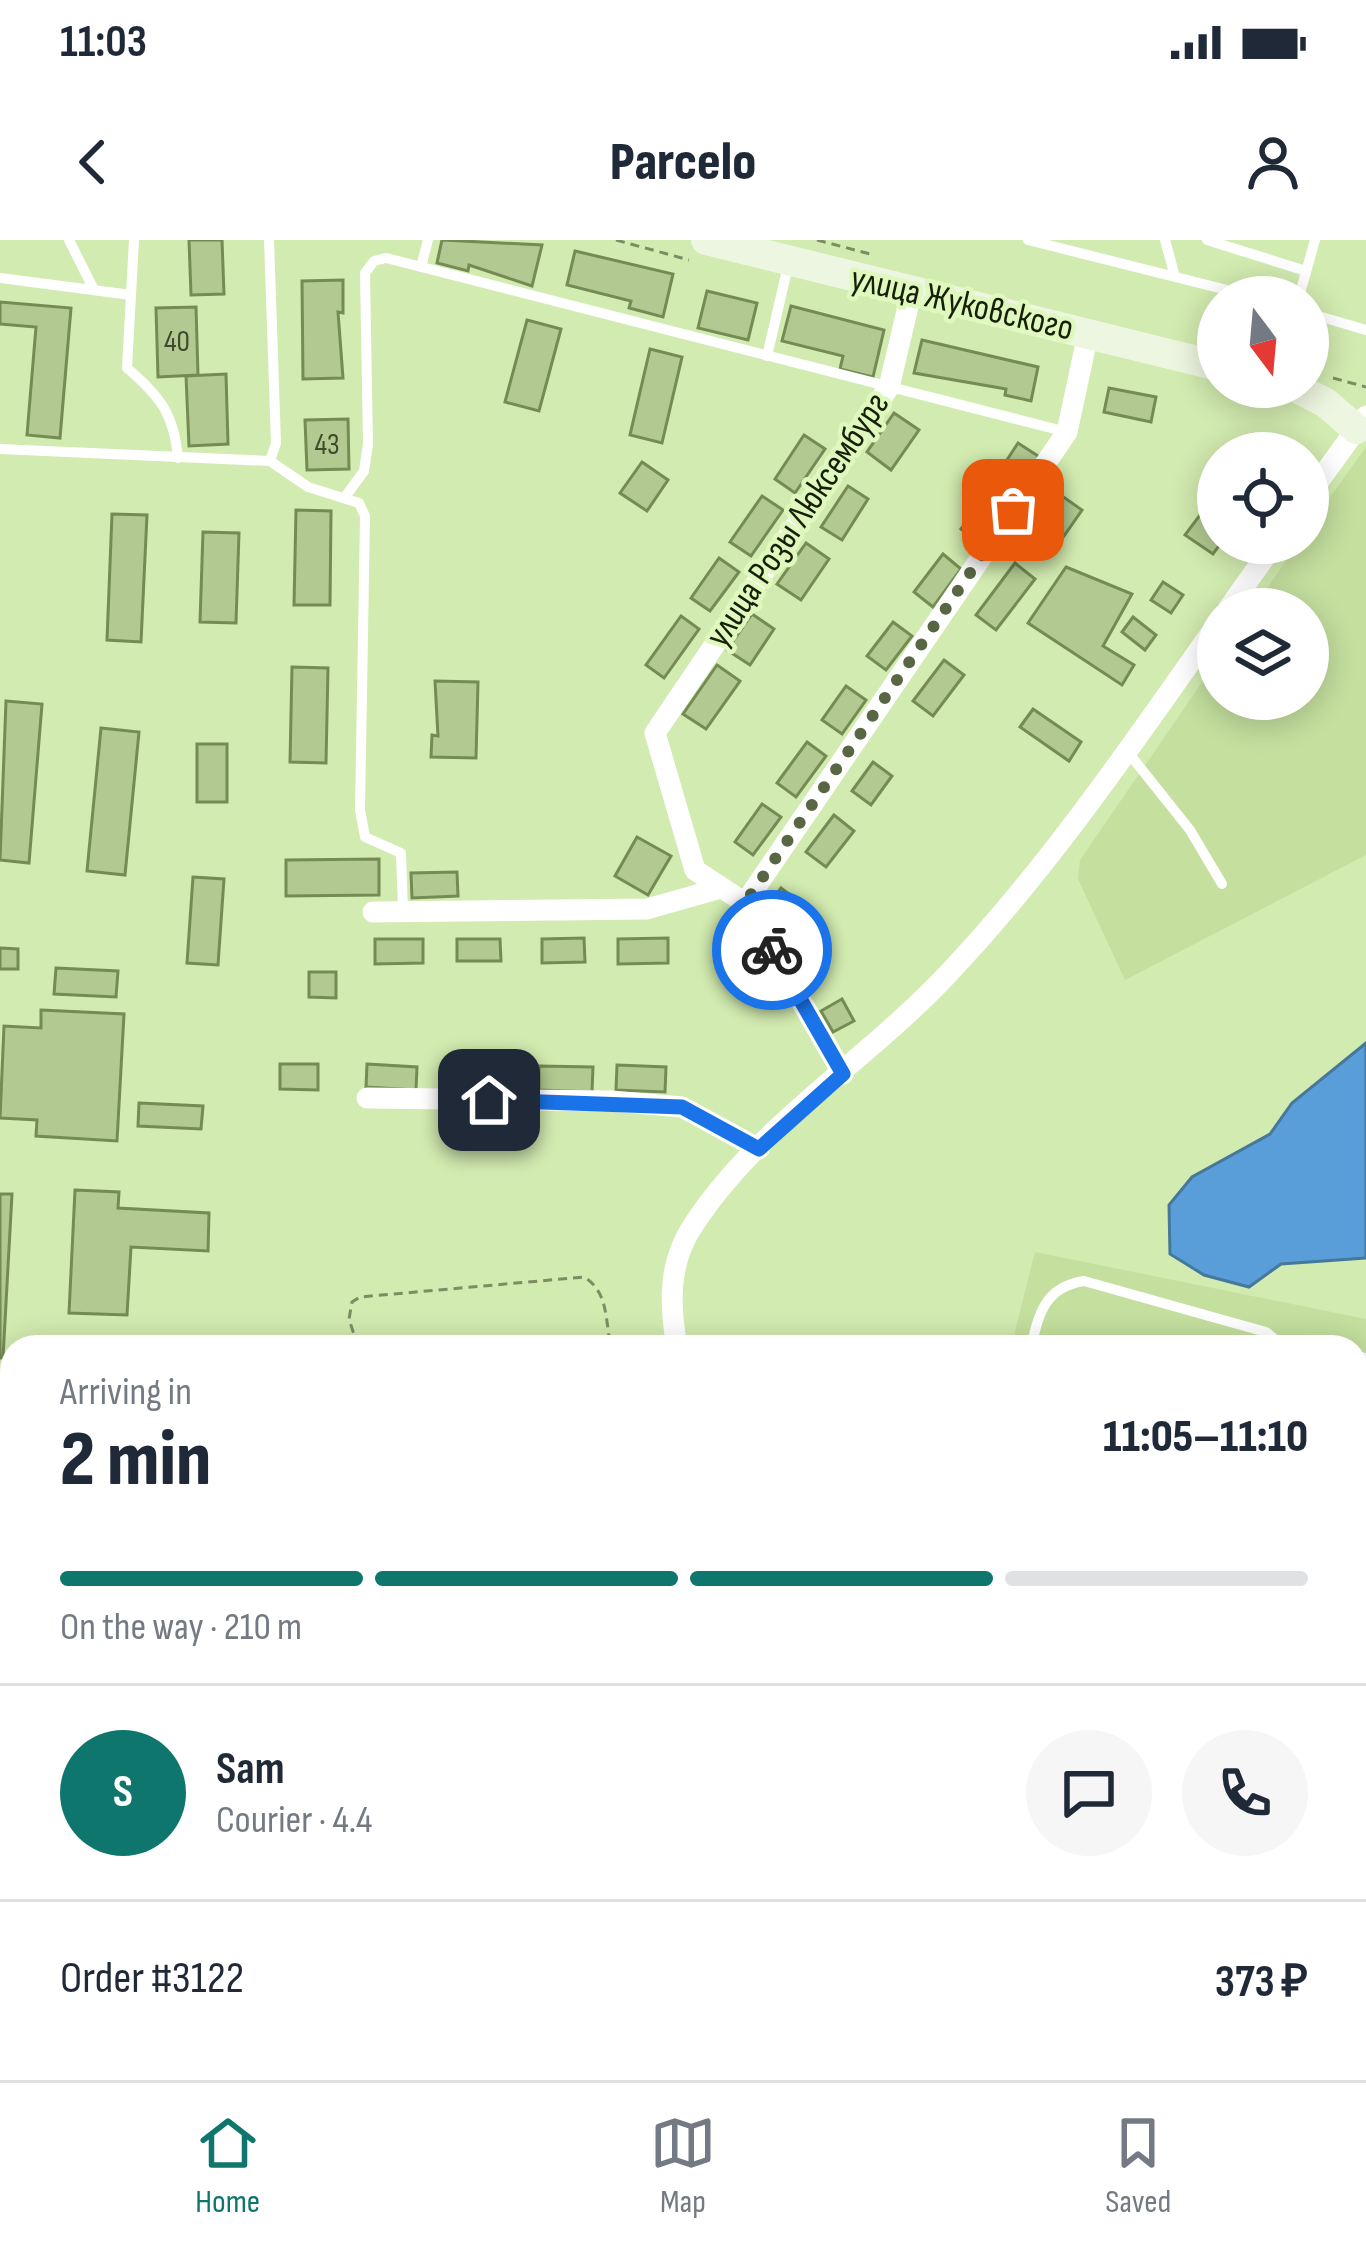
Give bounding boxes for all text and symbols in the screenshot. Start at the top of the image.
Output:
text: 11:03 [60,15,147,70]
icon: back [60,129,126,195]
icon: person [1240,129,1306,195]
text: Parcelo [610,130,756,195]
street label: улица Жуковского [847,258,1077,350]
north arrow [1197,276,1329,408]
map controls [1197,276,1329,720]
house number: 40 [164,324,190,360]
street label: улица Розы Люксембург [697,385,899,655]
house number: 43 [314,427,340,463]
button: locate [1197,432,1329,564]
pin [962,459,1064,561]
icon: bag [980,477,1046,543]
button: layers [1197,588,1329,720]
courier [712,890,832,1010]
icon: bike [739,917,805,983]
pin [438,1049,540,1151]
icon: home [456,1067,522,1133]
text: Arriving in [60,1369,192,1416]
text: 11:05–11:10 [1103,1410,1308,1465]
text: 2 min [60,1414,211,1507]
text: On the way · 210 m [60,1604,302,1651]
button: chat [1026,1730,1152,1856]
button: phone [1182,1730,1308,1856]
text: Sam [216,1742,285,1797]
text: S [113,1765,133,1820]
text: Courier · 4.4 [216,1797,372,1844]
text: Order #3122 [60,1951,244,2006]
text: 373 ₽ [1215,1955,1308,2010]
tab: Home [195,2110,261,2222]
tab: Map [650,2110,716,2222]
tab: Saved [1105,2110,1171,2222]

